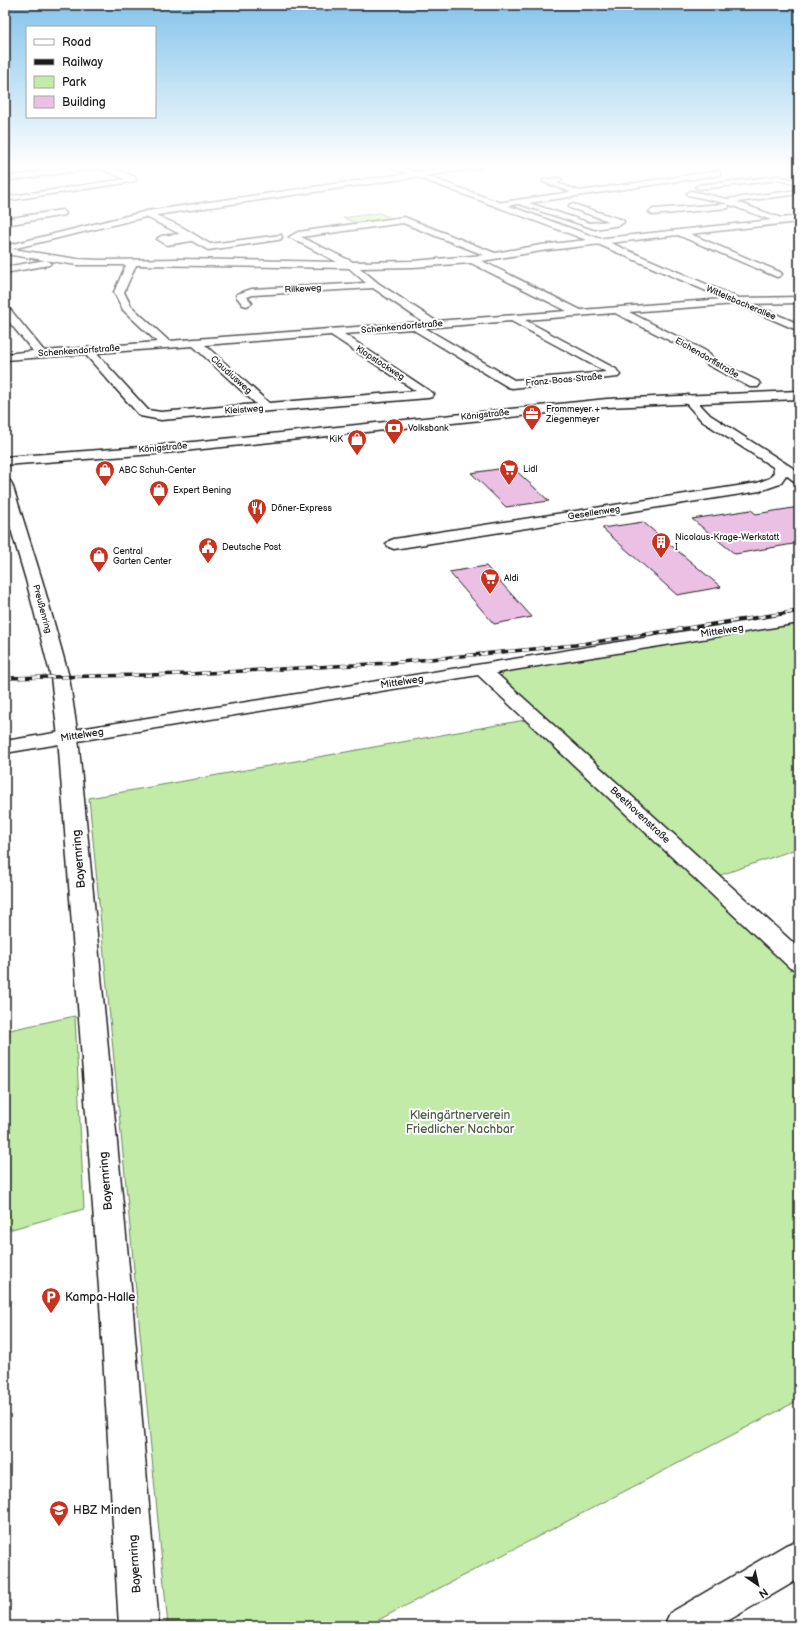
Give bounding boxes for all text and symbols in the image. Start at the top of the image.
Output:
legend [26,26,156,118]
text: Road [62,35,91,50]
text: Railway [62,55,104,70]
text: Park [62,75,86,90]
text: Building [62,95,106,110]
street label: Rilkeweg [284,283,322,295]
street label: Wittelsbacherallee [704,283,778,323]
street label: Schenkendorfstraße [361,318,444,336]
street label: Eichendorffstraße [673,335,742,381]
street label: Schenkendorfstraße [38,343,121,359]
street label: Klopstockweg [354,343,406,383]
street label: Claudiusweg [208,354,254,396]
street label: Franz-Boas-Straße [525,371,604,389]
street label: Kleistweg [224,403,264,417]
office icon: Frommeyer + Ziegenmeyer [521,403,543,431]
place label: Frommeyer + Ziegenmeyer [545,404,600,425]
street label: Königstraße [460,407,511,423]
bank icon: Volksbank [383,417,405,445]
place label: Volksbank [408,423,449,434]
shop icon: KiK [346,428,368,456]
place label: KiK [329,434,343,445]
street label: Königstraße [138,440,188,456]
supermarket icon: Lidl [498,458,520,486]
shop icon: ABC Schuh-Center [94,459,116,487]
place label: Lidl [523,464,537,475]
place label: ABC Schuh-Center [119,465,196,476]
shop icon: Expert Bening [148,479,170,507]
place label: Expert Bening [173,485,231,496]
restaurant icon: Döner-Express [246,497,268,525]
place label: Döner-Express [271,503,332,514]
street label: Gesellenweg [567,503,621,523]
building icon: Nicolaus-Krage-Werkstatt I [650,531,672,559]
place label: Nicolaus-Krage-Werkstatt I [675,532,780,553]
public building icon: Deutsche Post [197,536,219,564]
place label: Deutsche Post [222,542,281,553]
shop icon: Central Garten Center [88,545,110,573]
place label: Central Garten Center [113,546,172,567]
supermarket icon: Aldi [479,567,501,595]
place label: Aldi [504,573,519,584]
street label: Preußenring [30,583,54,635]
street label: Mittelweg [700,622,745,640]
street label: Mittelweg [380,673,425,691]
street label: Mittelweg [60,726,105,744]
street label: Beethovenstraße [607,784,673,846]
street label: Bayernring [69,829,89,889]
park label: Kleingärtnerverein Friedlicher Nachbar [406,1108,515,1137]
street label: Bayernring [96,1151,116,1211]
parking icon: Kampa-Halle [40,1286,62,1314]
place label: Kampa-Halle [65,1290,135,1305]
school or university icon: HBZ Minden [48,1499,70,1527]
place label: HBZ Minden [73,1503,142,1518]
street label: Bayernring [125,1534,145,1594]
north arrow [738,1565,778,1605]
text: N [756,1585,770,1601]

